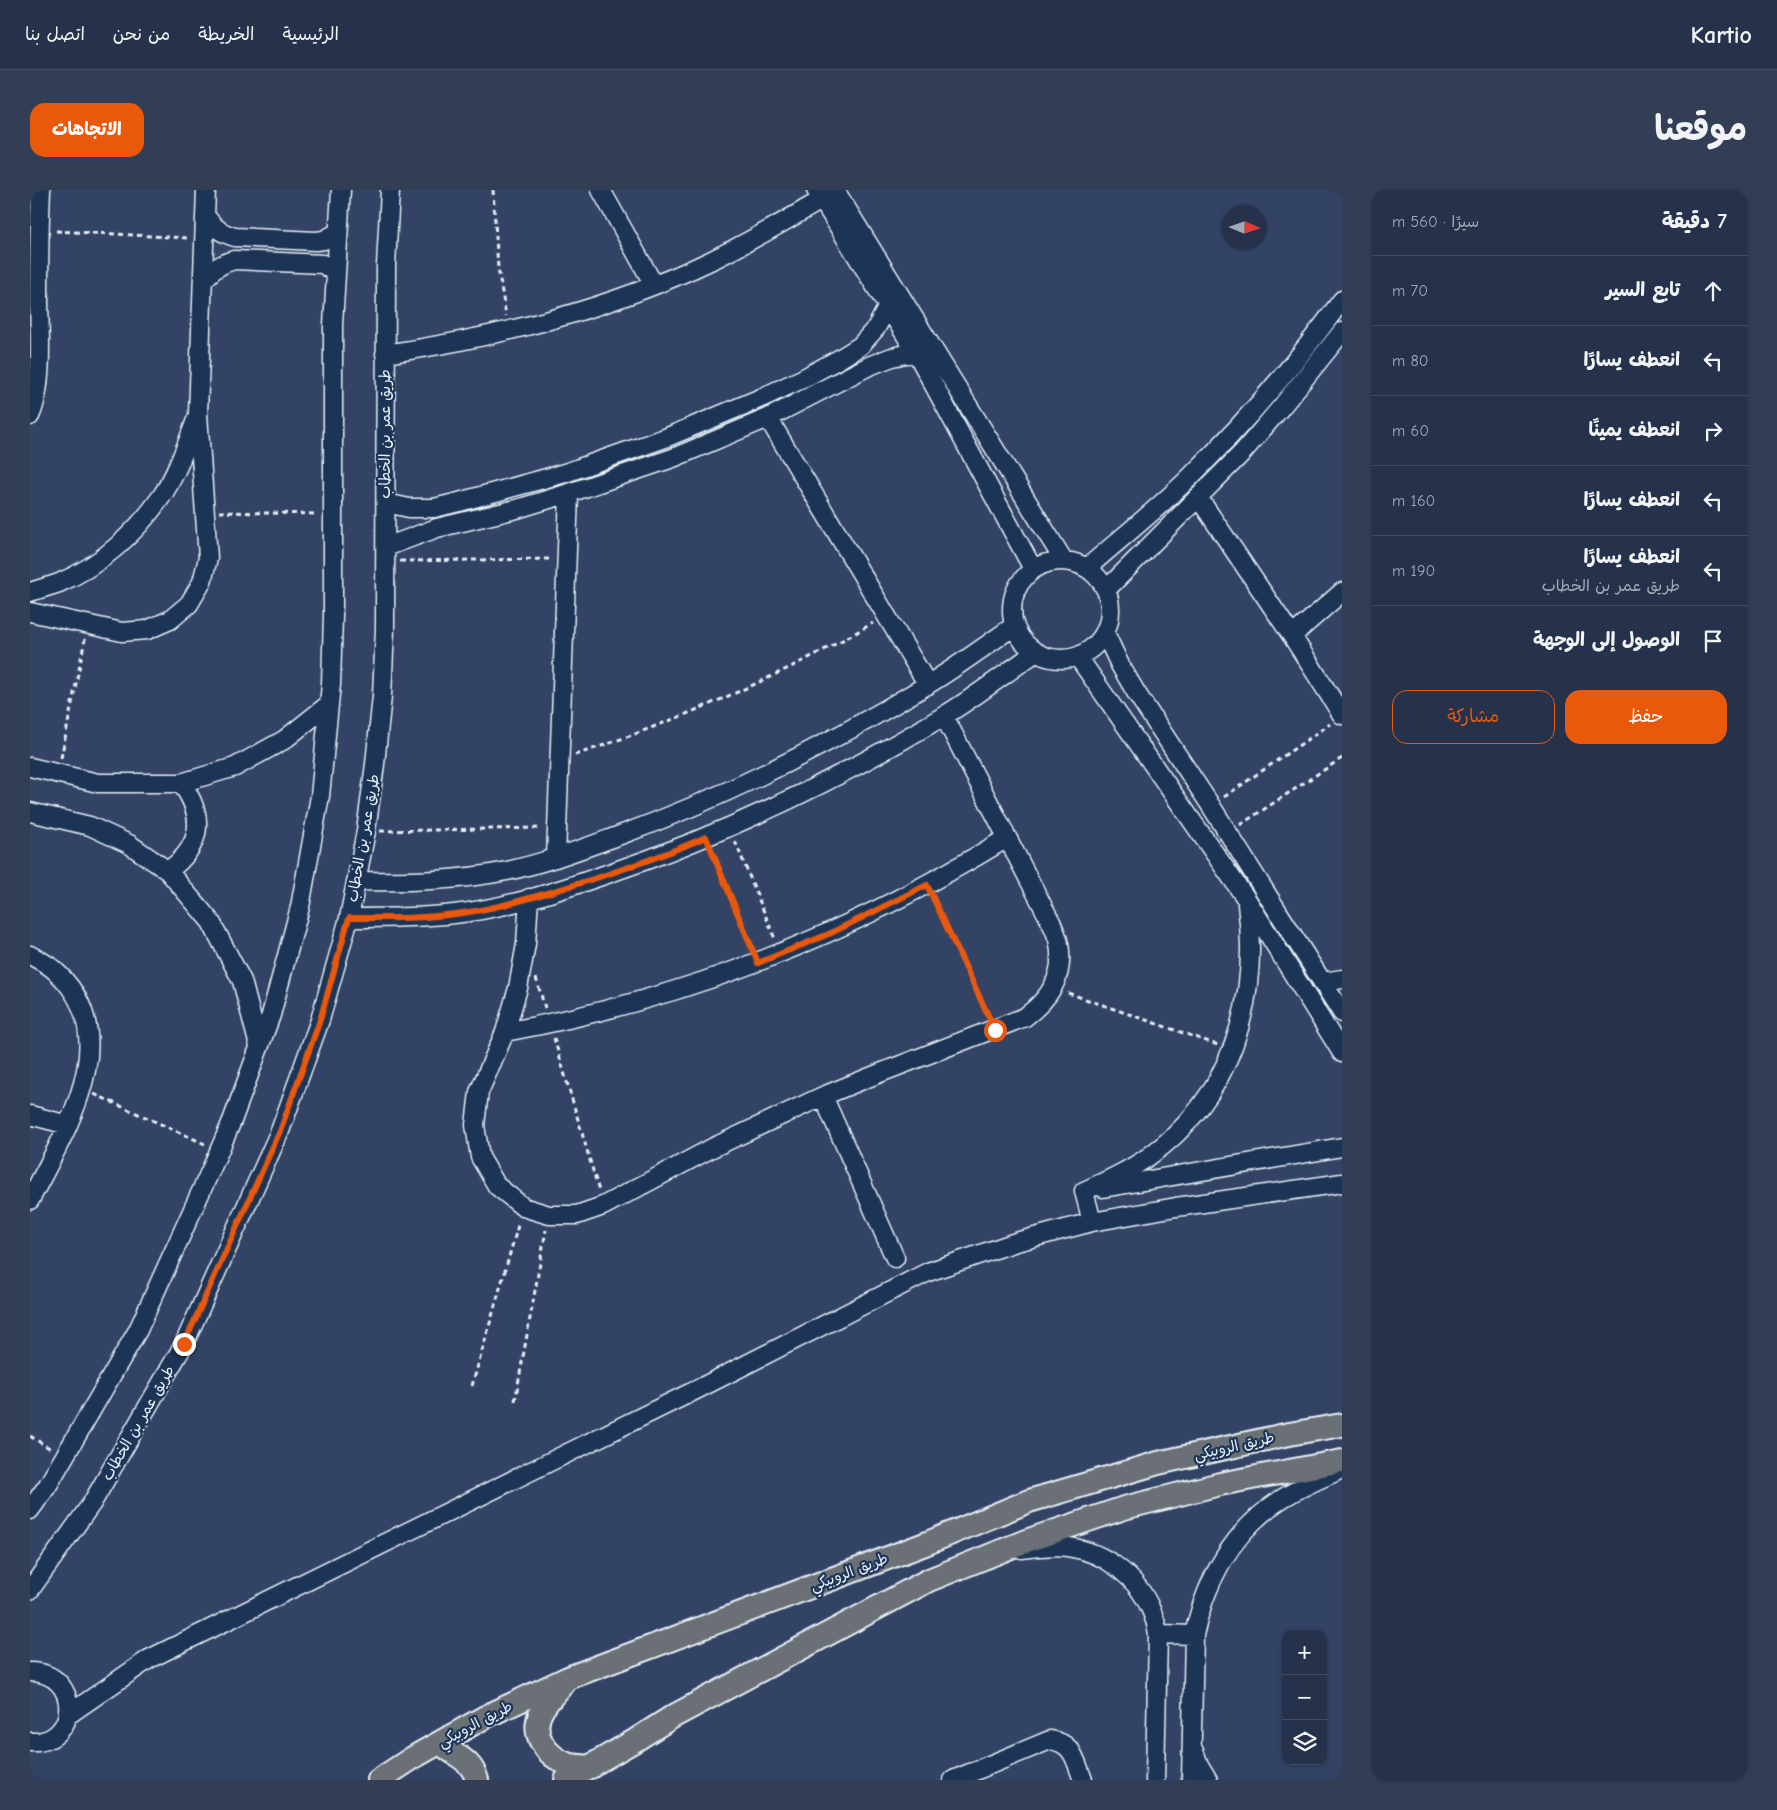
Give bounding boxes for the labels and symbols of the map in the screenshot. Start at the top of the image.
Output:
north arrow [1222,205,1267,250]
street label: طريق عمر بن الخطاب [376,369,394,499]
street label: طريق عمر بن الخطاب [343,773,383,903]
route start [984,1019,1007,1042]
route end [173,1333,196,1356]
street label: طريق عمر بن الخطاب [98,1362,178,1484]
street label: طريق الروبيكي [1192,1428,1277,1468]
street label: طريق الروبيكي [808,1549,892,1599]
street label: طريق الروبيكي [435,1697,517,1755]

